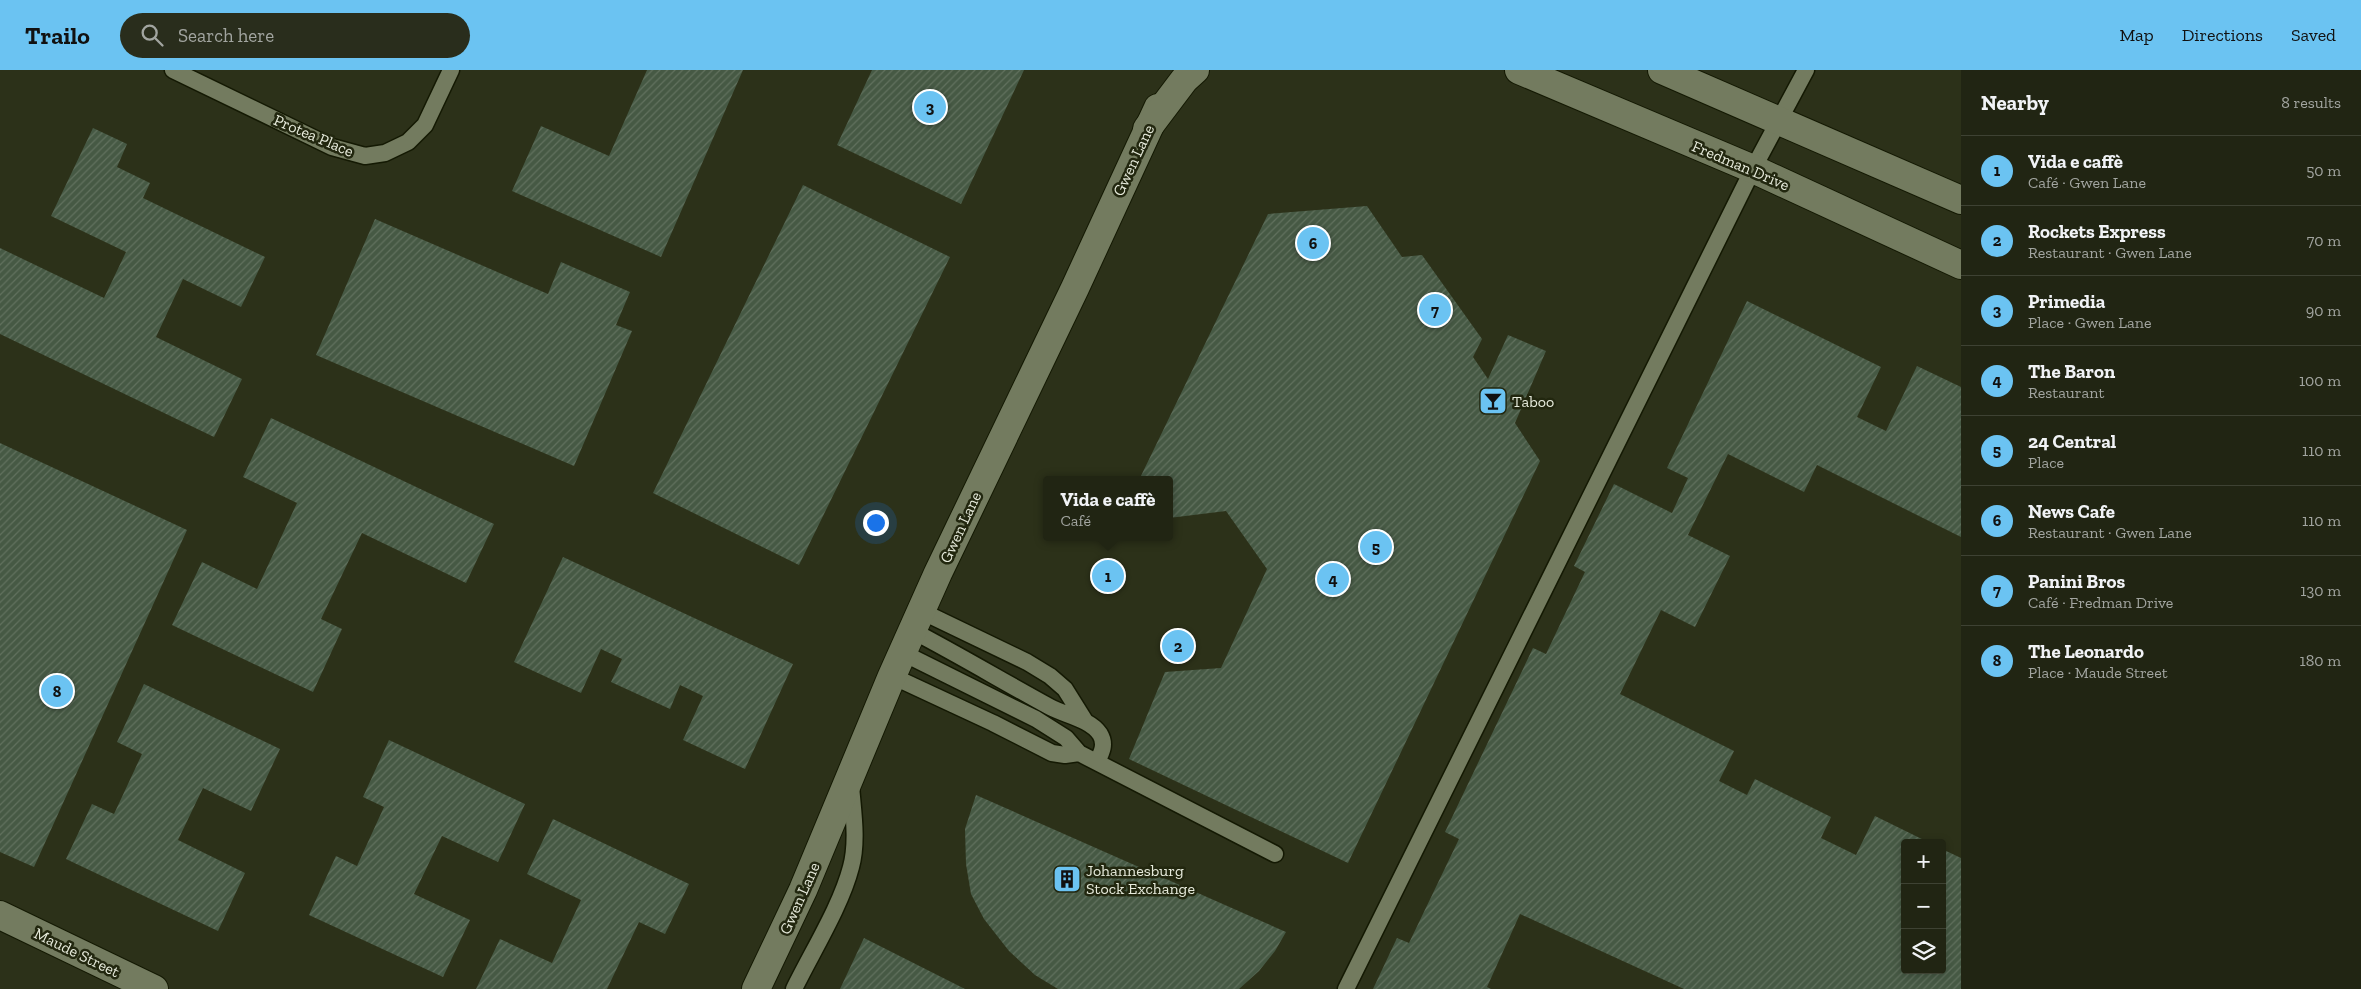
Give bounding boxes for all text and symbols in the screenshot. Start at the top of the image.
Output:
search box [120,13,470,58]
text: Trailo [25,21,90,50]
icon: search [138,21,166,49]
text: Search here [178,24,274,47]
text: Map [2119,24,2154,46]
text: Directions [2182,24,2263,46]
text: Saved [2291,24,2336,46]
pin: 3 [914,88,946,126]
text: Nearby [1981,90,2049,115]
text: 8 results [2281,93,2341,112]
street label: Protea Place [271,110,357,161]
street label: Gwen Lane [1109,121,1158,199]
street label: Fredman Drive [1689,136,1792,195]
text: Vida e caffè [2028,150,2123,173]
text: 1 [1994,161,2000,180]
text: 50 m [2306,161,2341,180]
text: Café · Gwen Lane [2028,173,2146,192]
text: Rockets Express [2028,220,2166,243]
pin: 6 [1297,224,1329,262]
text: 2 [1993,231,2001,250]
text: 70 m [2307,231,2341,250]
text: Restaurant · Gwen Lane [2028,243,2192,262]
text: Primedia [2028,290,2105,313]
pin: 7 [1419,291,1451,329]
text: 3 [1993,301,2001,320]
text: 90 m [2306,301,2341,320]
text: Place · Gwen Lane [2028,313,2151,332]
text: The Baron [2028,360,2115,383]
text: 4 [1992,371,2002,390]
text: 100 m [2299,371,2341,390]
text: Restaurant [2028,383,2104,402]
bar icon: Taboo [1478,386,1508,416]
place label: Taboo [1512,392,1554,411]
text: 24 Central [2028,430,2116,453]
text: 5 [1993,441,2001,460]
text: 110 m [2302,441,2341,460]
text: Place [2028,453,2064,472]
popup [1043,476,1173,541]
street label: Gwen Lane [936,488,985,566]
text: Vida e caffè [1061,488,1155,511]
text: News Cafe [2028,500,2115,523]
your location [863,510,889,536]
text: Café [1061,511,1091,530]
text: 6 [1993,511,2001,530]
text: 110 m [2302,511,2341,530]
text: Restaurant · Gwen Lane [2028,523,2192,542]
pin: 5 [1360,528,1392,566]
pin: 1 [1092,557,1124,595]
pin: 4 [1317,560,1349,598]
text: Panini Bros [2028,570,2125,593]
text: 7 [1993,581,2001,600]
text: 130 m [2300,581,2341,600]
text: Café · Fredman Drive [2028,593,2173,612]
pin: 2 [1162,627,1194,665]
text: The Leonardo [2028,640,2144,663]
text: 8 [1993,651,2001,670]
text: 180 m [2300,651,2341,670]
text: Place · Maude Street [2028,663,2168,682]
pin: 8 [41,672,73,710]
map controls [1901,839,1946,974]
button: + [1901,839,1946,884]
street label: Gwen Lane [775,859,824,937]
place label: Johannesburg Stock Exchange [1086,861,1195,898]
building icon: Johannesburg Stock Exchange [1052,864,1082,894]
button: − [1901,884,1946,929]
street label: Maude Street [31,924,123,981]
button: layers [1901,929,1946,974]

